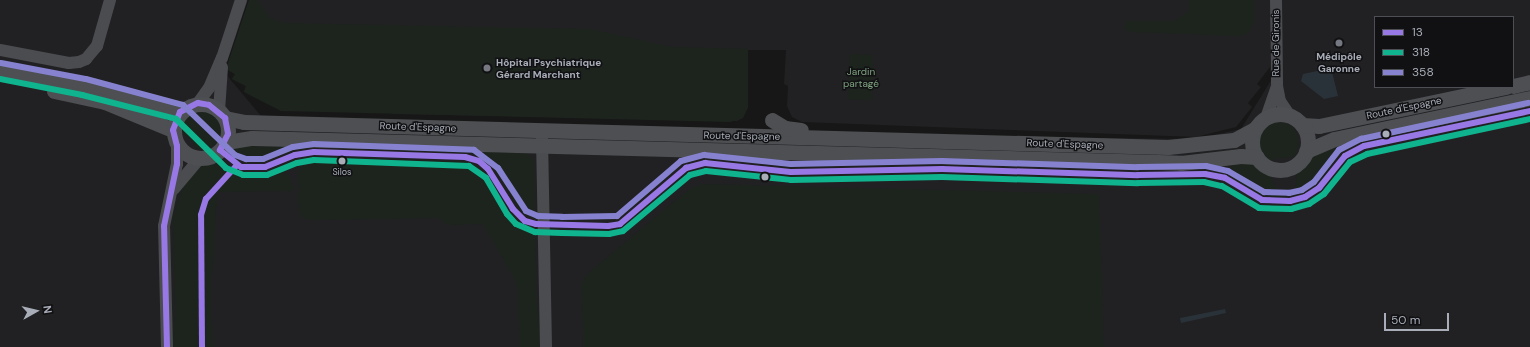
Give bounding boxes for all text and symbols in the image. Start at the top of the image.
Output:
street label: Rue de Gironis [1270,9,1282,77]
legend [1374,16,1514,88]
text: 13 [1412,24,1423,40]
marker: Médipôle Garonne [1333,37,1345,49]
text: 318 [1412,44,1430,60]
place label: Médipôle Garonne [1316,50,1362,74]
place label: Hôpital Psychiatrique Gérard Marchant [496,56,601,80]
marker: Hôpital Psychiatrique Gérard Marchant [481,62,493,74]
text: 358 [1412,64,1434,80]
park label: Jardin partagé [843,65,879,88]
street label: Route d'Espagne [1365,94,1443,122]
street label: Route d'Espagne [379,120,457,134]
street label: Route d'Espagne [704,129,780,143]
unlabelled marker [1381,129,1391,139]
street label: Route d'Espagne [1026,137,1104,151]
marker: Silos [337,156,347,166]
place label: Silos [332,167,352,177]
unlabelled marker [760,172,770,182]
north arrow [16,291,56,331]
text: N [40,304,55,314]
scale bar [1386,305,1451,331]
text: 50 m [1391,312,1420,328]

